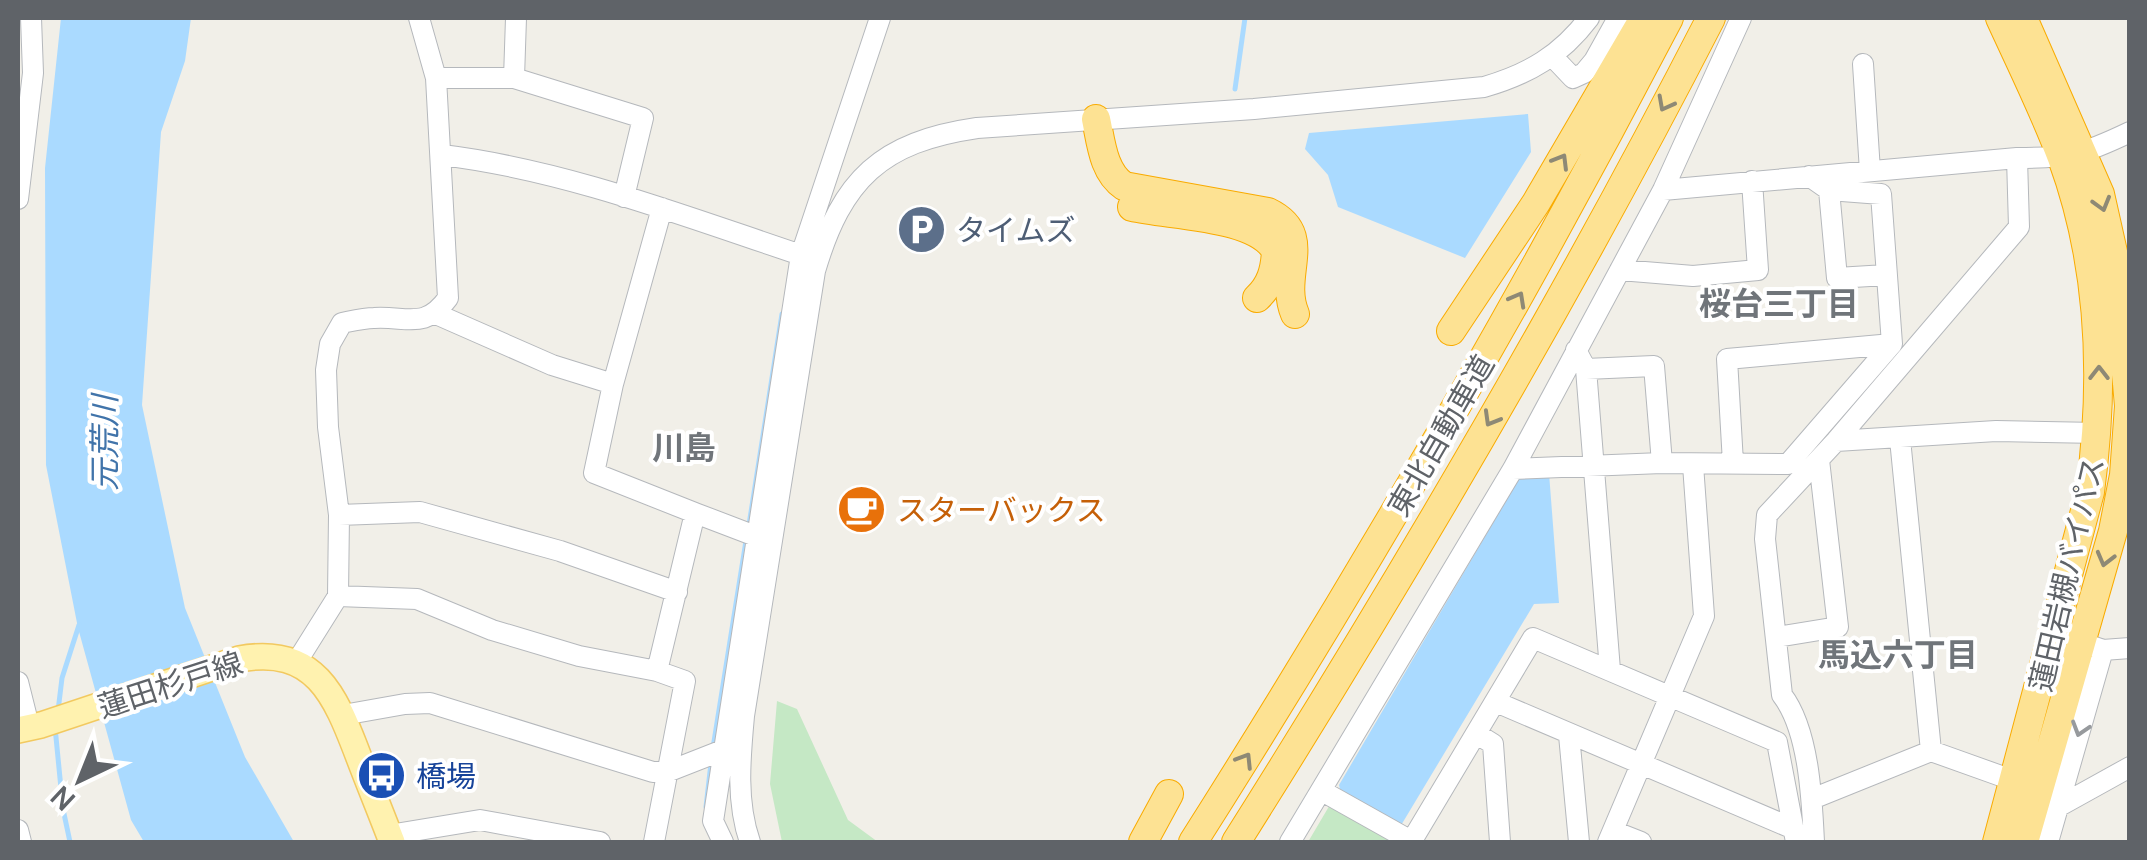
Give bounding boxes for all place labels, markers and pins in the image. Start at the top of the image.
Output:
parking icon: タイムズ [895,203,947,255]
place label: タイムズ [956,209,1075,250]
cafe icon: スターバックス [836,483,888,535]
place label: スターバックス [897,489,1106,530]
bus stop icon: 橋場 [355,749,407,801]
place label: 橋場 [416,755,476,796]

